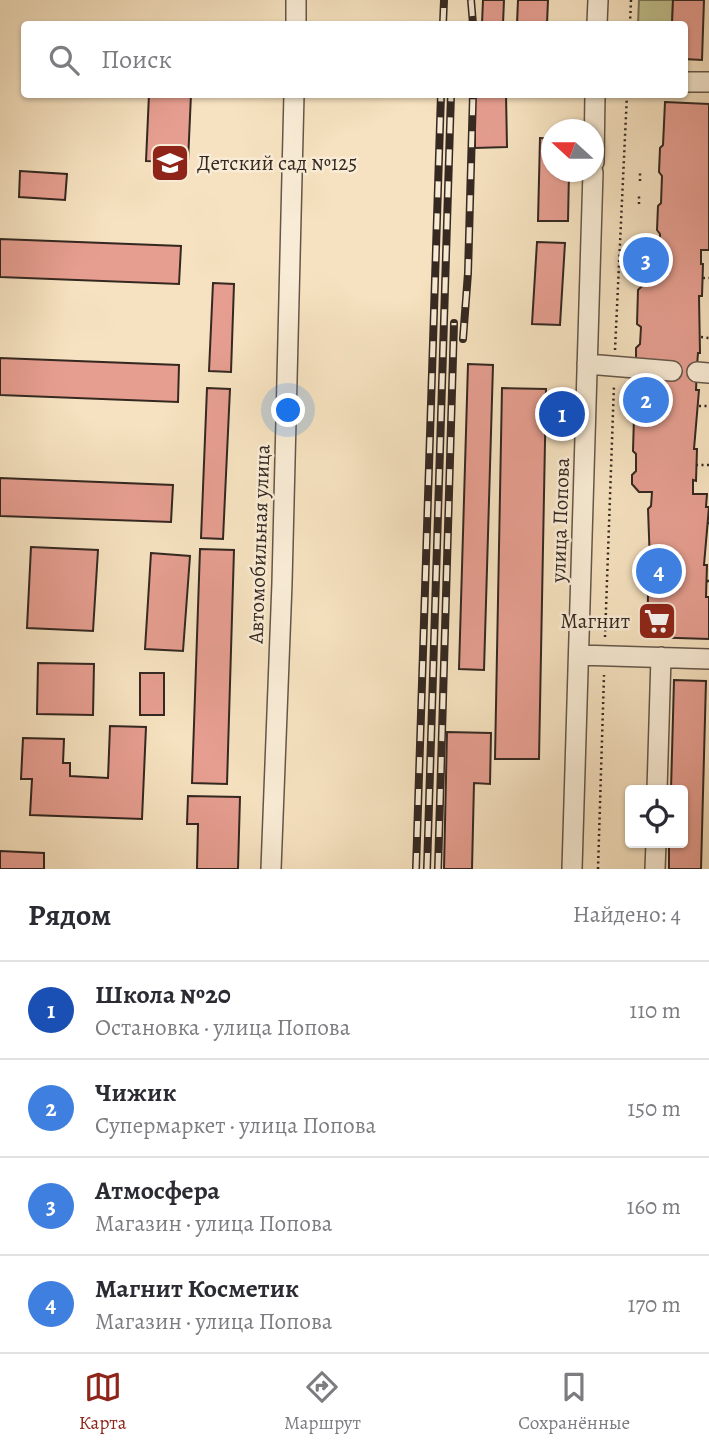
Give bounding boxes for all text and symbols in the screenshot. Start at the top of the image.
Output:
search box [21,21,688,98]
icon: search [45,41,83,79]
text: Поиск [101,42,172,77]
north arrow [541,119,604,182]
school or university icon: Детский сад №125 [149,142,191,184]
place label: Детский сад №125 [197,149,357,177]
pin: 3 [623,234,669,286]
pin: 2 [623,374,669,426]
pin: 1 [539,388,585,440]
your location [271,393,305,427]
street label: Автомобильная улица [241,444,276,645]
street label: улица Попова [544,457,576,584]
pin: 4 [636,545,682,597]
supermarket icon: Магнит [636,600,678,642]
place label: Магнит [560,607,630,635]
map controls [625,785,688,848]
button: locate [625,785,688,848]
text: Рядом [28,895,111,935]
text: Найдено: 4 [573,899,681,930]
text: Школа №20 [95,977,231,1012]
text: 1 [47,995,55,1026]
text: 110 m [629,995,681,1026]
text: Остановка · улица Попова [95,1012,350,1043]
text: Чижик [95,1075,176,1110]
text: 2 [45,1093,57,1124]
text: 150 m [627,1093,681,1124]
text: Супермаркет · улица Попова [95,1110,376,1141]
text: Атмосфера [95,1173,220,1208]
text: 3 [46,1191,56,1222]
text: 160 m [627,1191,681,1222]
text: Магазин · улица Попова [95,1208,332,1239]
text: Магнит Косметик [95,1271,299,1306]
text: 4 [46,1289,56,1320]
text: 170 m [628,1289,681,1320]
text: Магазин · улица Попова [95,1306,332,1337]
tab: Карта [79,1368,127,1436]
tab: Маршрут [284,1368,361,1436]
tab: Сохранённые [518,1368,630,1436]

